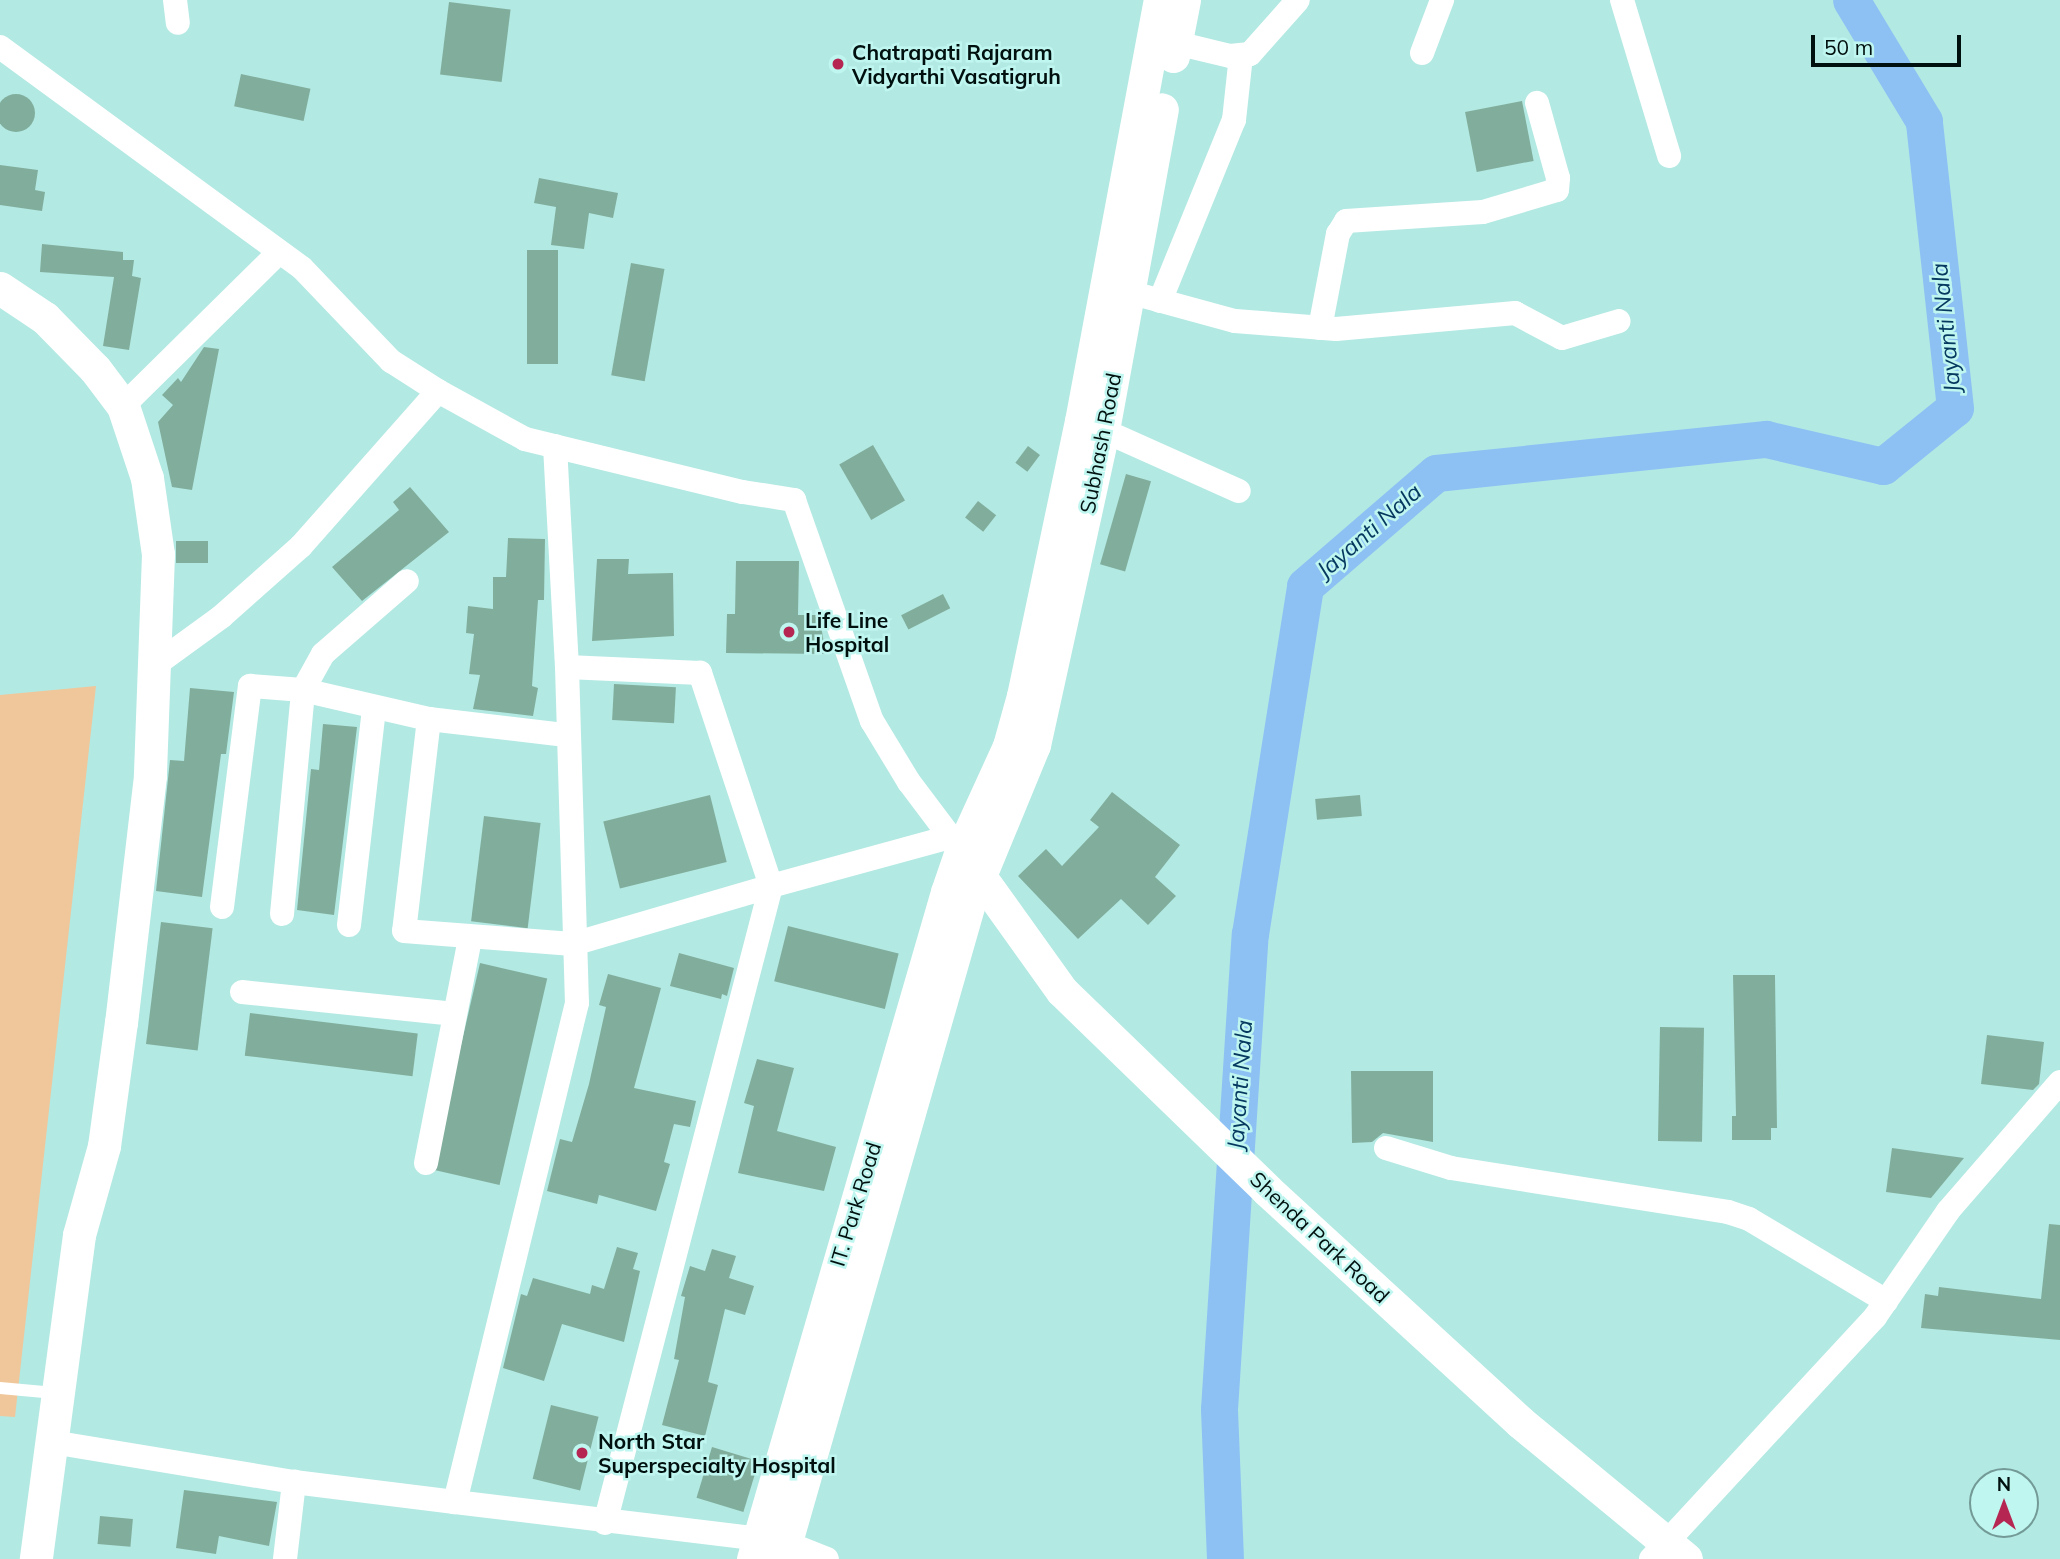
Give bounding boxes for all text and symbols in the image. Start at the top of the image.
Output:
scale bar [1815,21,1966,65]
text: 50 m [1824,34,1873,60]
place label: Chatrapati Rajaram Vidyarthi Vasatigruh [852,39,1061,89]
marker: Chatrapati Rajaram Vidyarthi Vasatigruh [830,56,846,72]
water label: Jayanti Nala [1925,262,1967,394]
street label: Subhash Road [1074,371,1126,515]
water label: Jayanti Nala [1311,478,1427,584]
place label: Life Line Hospital [805,607,889,657]
marker: Life Line Hospital [779,622,799,642]
water label: Jayanti Nala [1222,1019,1258,1151]
street label: IT. Park Road [824,1139,886,1269]
street label: Shenda Park Road [1245,1166,1395,1308]
place label: North Star Superspecialty Hospital [598,1428,836,1478]
marker: North Star Superspecialty Hospital [572,1443,592,1463]
north arrow [1969,1468,2039,1538]
text: N [1997,1472,2011,1496]

